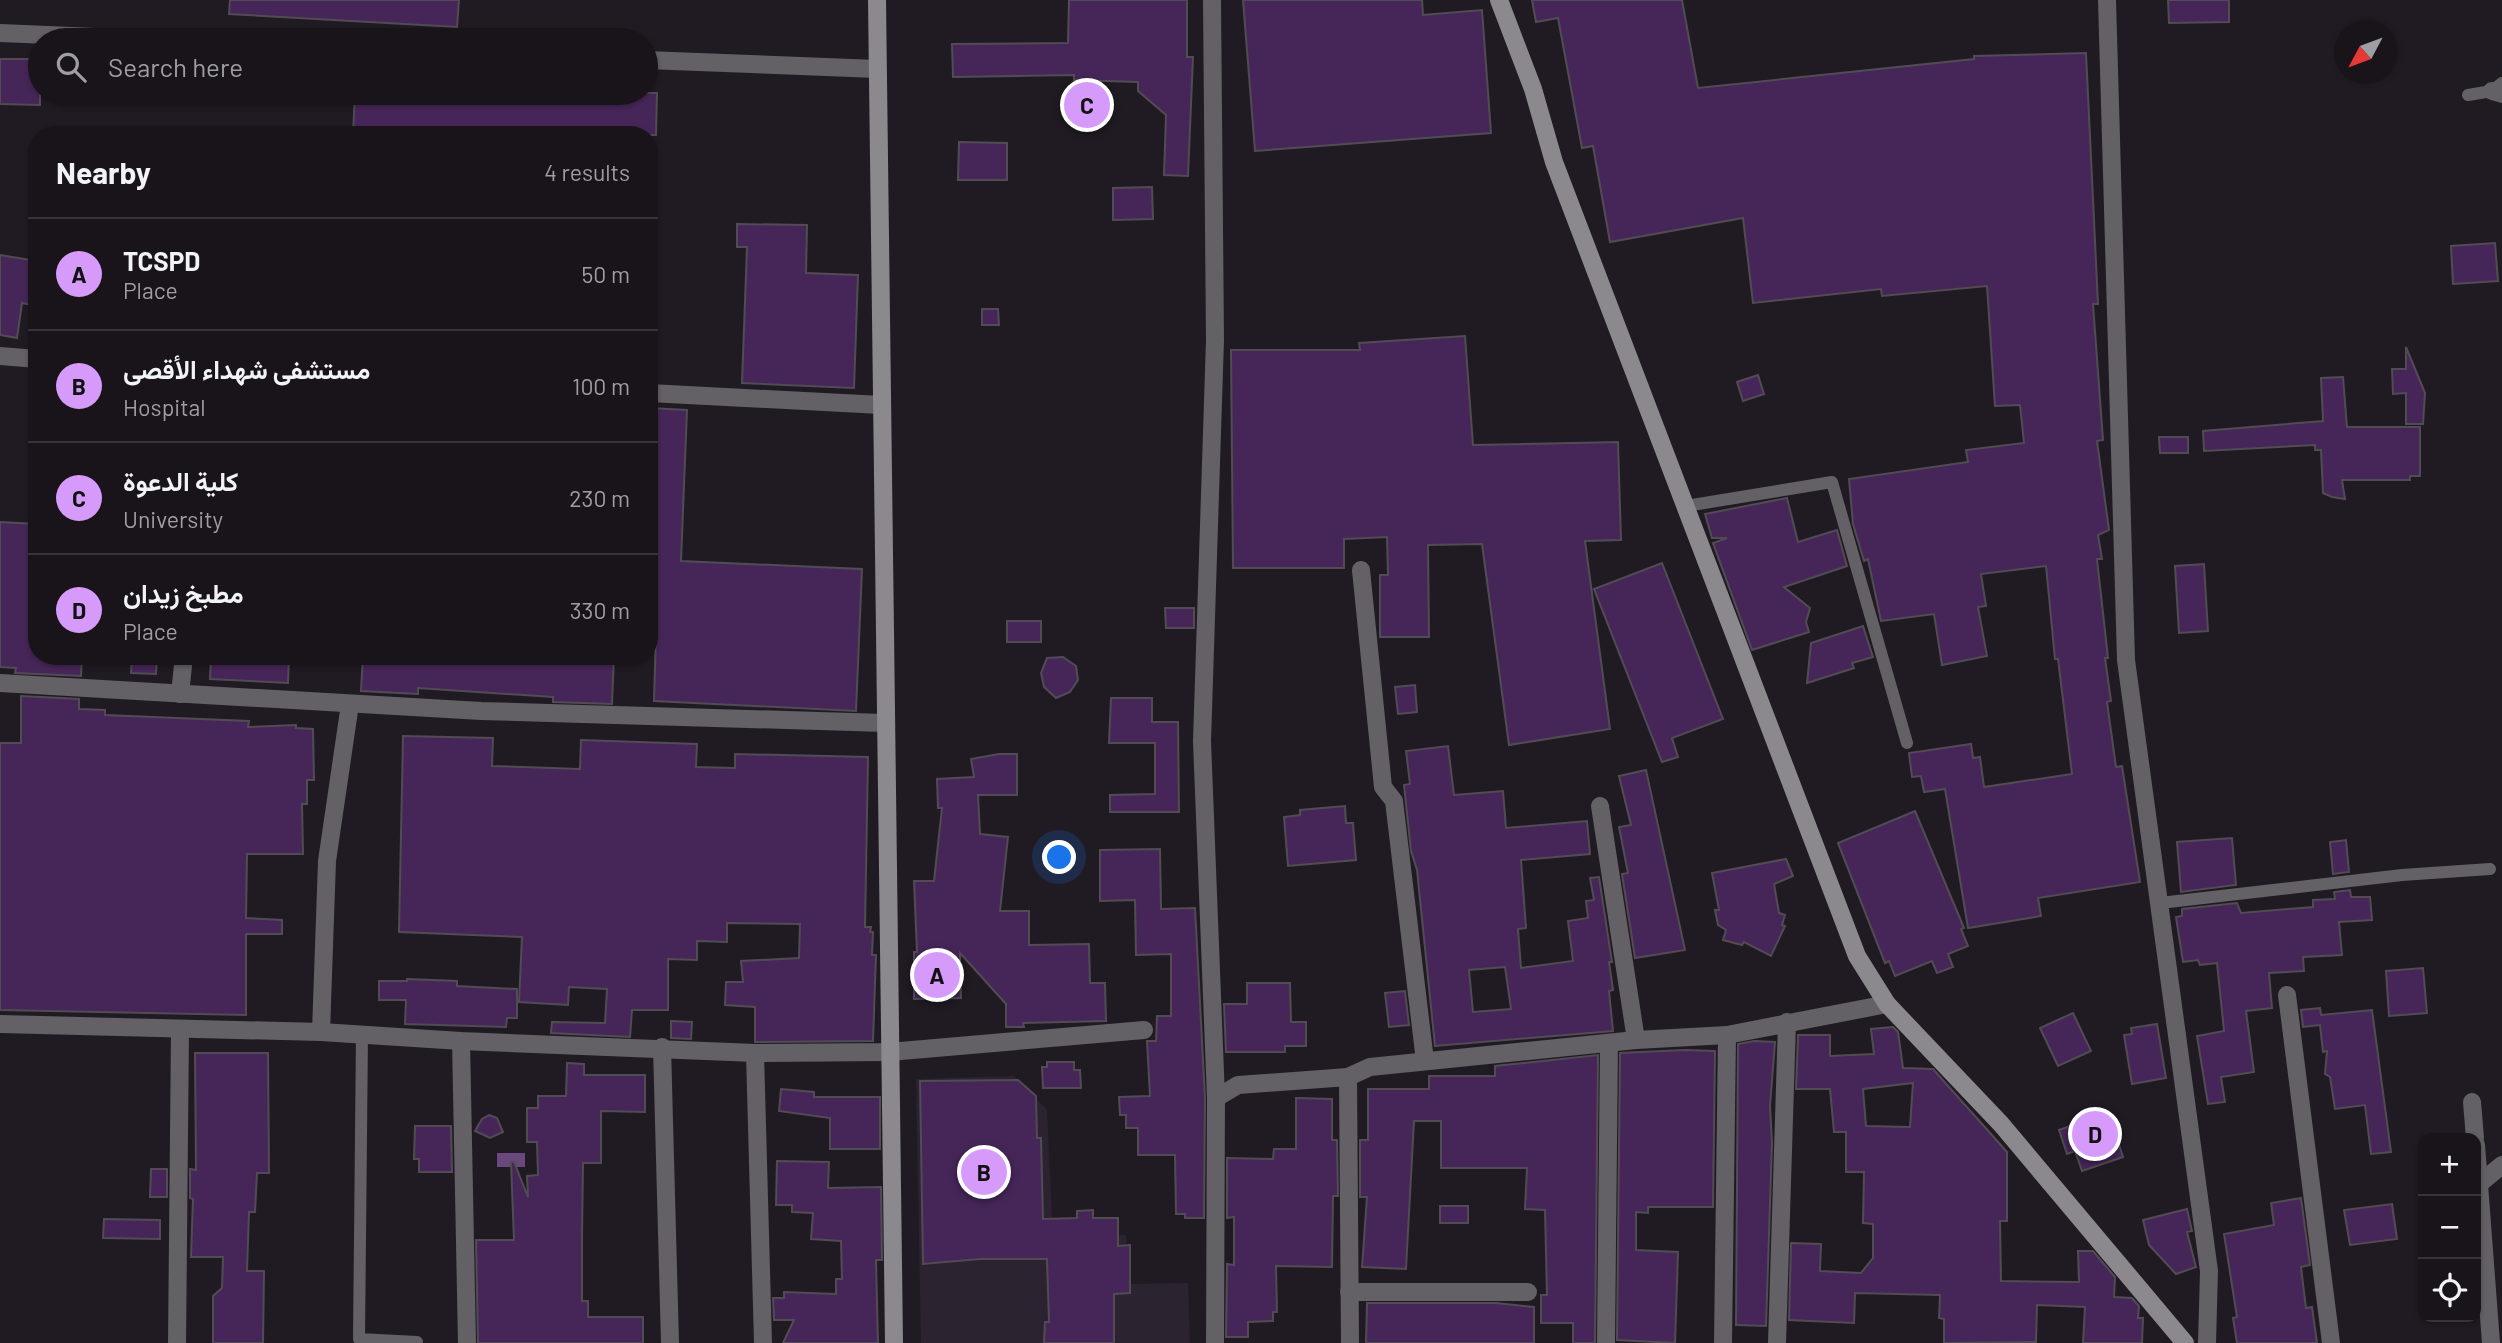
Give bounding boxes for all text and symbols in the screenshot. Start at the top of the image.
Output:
north arrow [2334,21,2397,84]
search box [28,28,658,105]
icon: search [52,48,90,86]
text: Search here [108,51,243,82]
pin: C [1064,79,1110,131]
text: Nearby [56,154,151,190]
text: 4 results [544,158,630,186]
text: TCSPD [123,245,200,276]
text: A [71,260,87,288]
text: 50 m [582,260,630,288]
text: Place [123,276,178,304]
text: مستشفى شهداء الأقصى [123,353,370,384]
text: B [72,372,86,400]
text: 100 m [572,372,630,400]
text: Hospital [123,393,206,421]
text: كلية الدعوة [123,465,238,496]
text: C [72,484,86,512]
text: 230 m [569,484,630,512]
text: University [123,505,223,533]
text: مطبخ زيدان [123,577,244,608]
text: D [72,596,86,624]
text: 330 m [570,596,630,624]
text: Place [123,617,178,645]
your location [1042,840,1076,874]
pin: A [914,949,960,1001]
pin: D [2072,1108,2118,1160]
map controls [2418,1133,2481,1322]
button: + [2418,1133,2481,1196]
pin: B [961,1146,1007,1198]
button: − [2418,1196,2481,1259]
button: locate [2418,1259,2481,1322]

